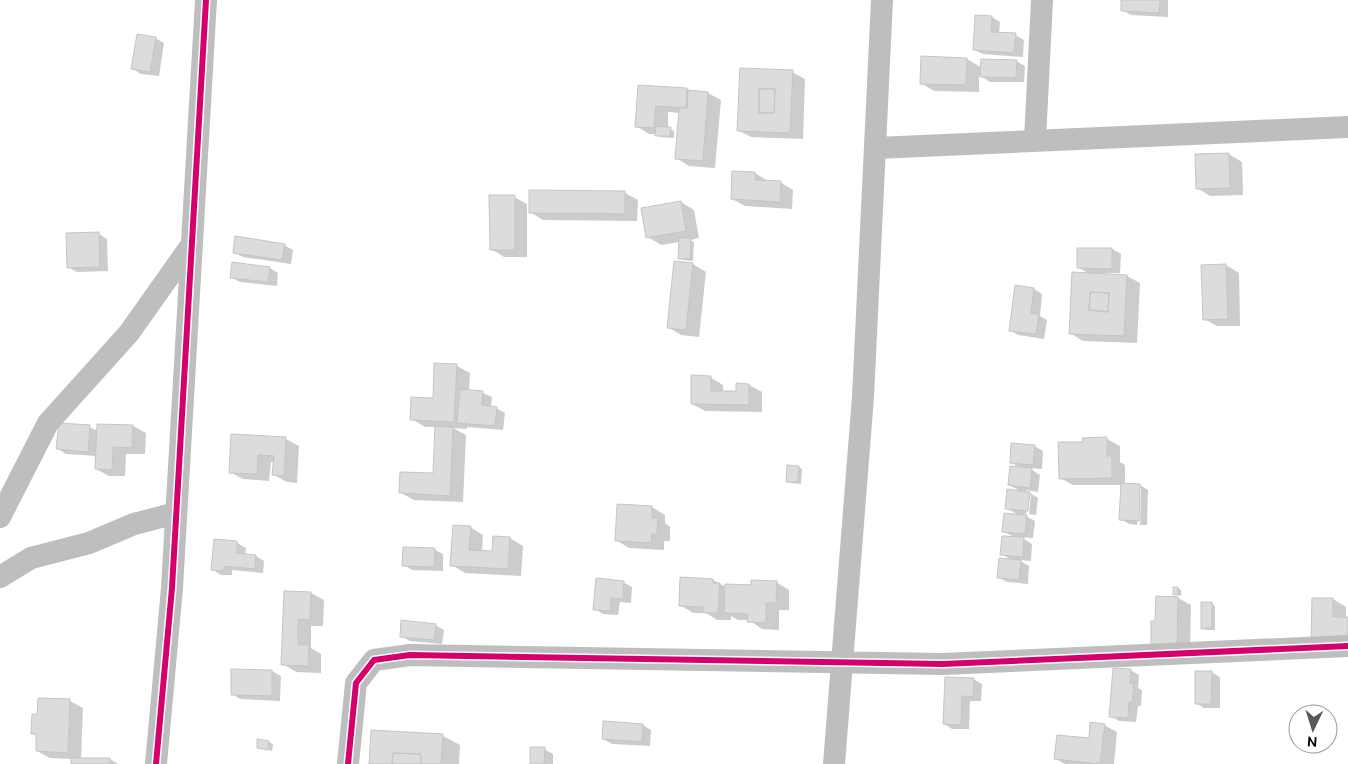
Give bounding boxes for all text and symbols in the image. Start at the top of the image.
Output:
north arrow [1288,704,1338,754]
text: N [1306,734,1318,750]

